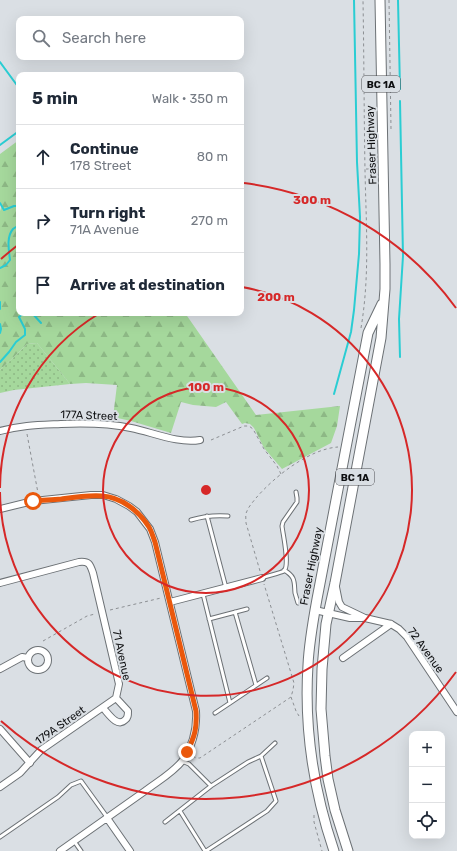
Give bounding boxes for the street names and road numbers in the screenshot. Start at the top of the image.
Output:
road number: BC 1A [362,76,400,92]
street label: Fraser Highway [364,105,379,185]
street label: 177A Street [60,408,118,423]
road number: BC 1A [336,469,374,485]
street label: Fraser Highway [298,526,325,606]
street label: 72 Avenue [405,625,446,676]
street label: 71 Avenue [110,629,133,682]
street label: 179A Street [33,703,88,747]

